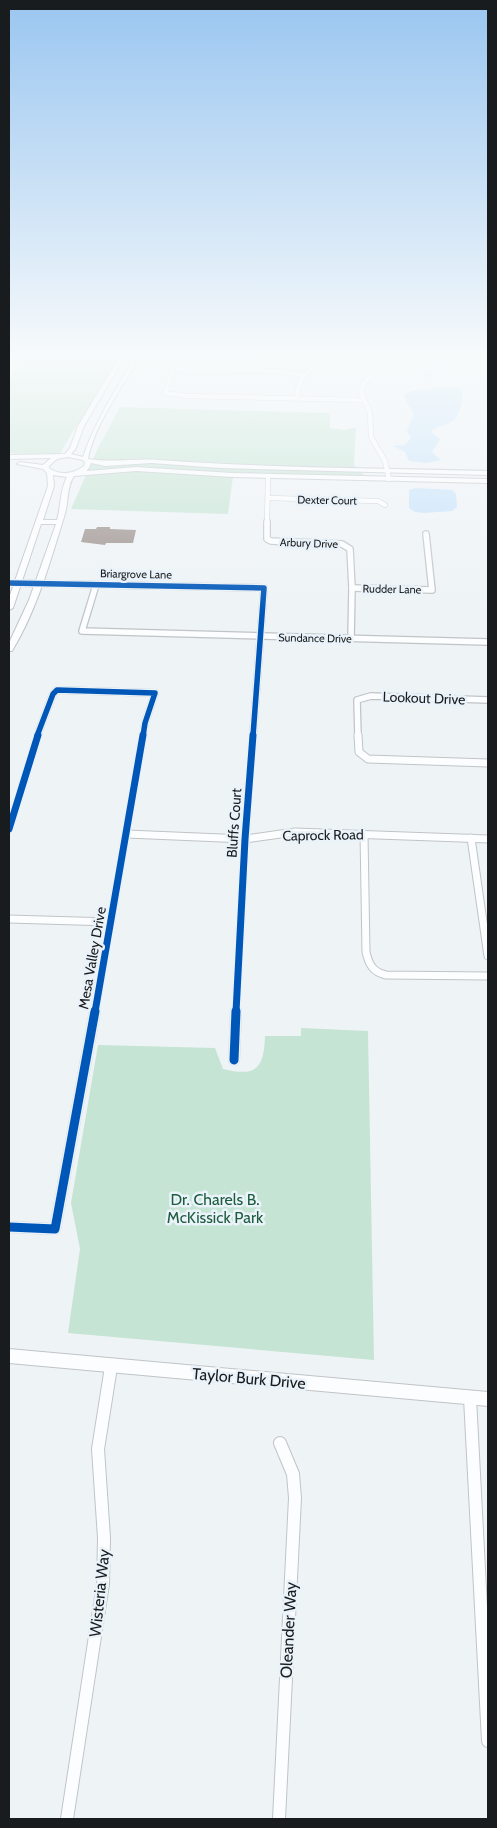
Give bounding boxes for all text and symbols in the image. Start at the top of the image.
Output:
street label: Dexter Court [297,492,357,508]
street label: Arbury Drive [280,535,339,551]
street label: Briargrove Lane [100,566,172,582]
street label: Rudder Lane [363,581,422,597]
street label: Sundance Drive [278,630,352,646]
street label: Lookout Drive [382,688,466,708]
street label: Bluffs Court [223,787,245,858]
street label: Caprock Road [282,825,364,845]
street label: Mesa Valley Drive [74,905,110,1011]
park label: Dr. Charels B. McKissick Park [167,1190,264,1227]
street label: Taylor Burk Drive [191,1364,306,1393]
street label: Wisteria Way [85,1548,114,1638]
street label: Oleander Way [276,1581,301,1679]

